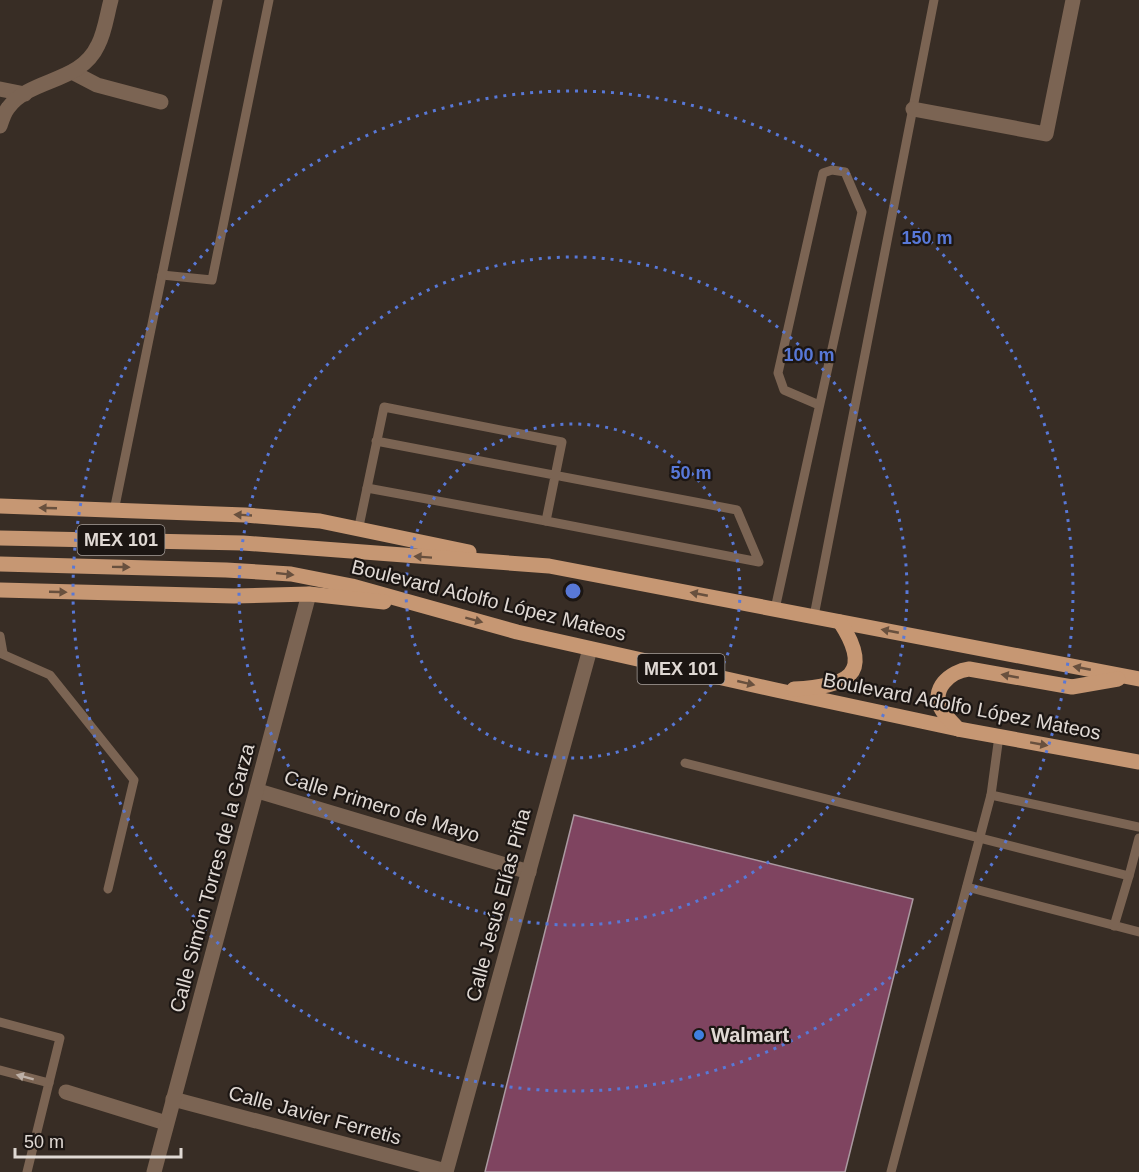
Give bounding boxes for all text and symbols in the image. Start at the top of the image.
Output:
text: 150 m [901,228,953,248]
text: 100 m [783,345,835,365]
text: 50 m [670,463,712,483]
one-way arrow [39,504,58,513]
one-way arrow [234,511,253,520]
road number: MEX 101 [78,525,164,555]
one-way arrow [413,552,432,562]
street label: Boulevard Adolfo López Mateos [349,555,629,645]
one-way arrow [112,562,131,572]
one-way arrow [275,569,294,579]
centre of rings [563,581,583,601]
one-way arrow [49,587,68,597]
one-way arrow [689,589,708,598]
one-way arrow [465,616,483,625]
one-way arrow [880,626,899,635]
road number: MEX 101 [638,654,724,684]
one-way arrow [1072,663,1091,672]
street label: Boulevard Adolfo López Mateos [821,668,1103,744]
one-way arrow [1001,671,1020,680]
one-way arrow [736,679,755,689]
street label: Calle Simón Torres de la Garza [165,740,259,1015]
one-way arrow [1030,740,1049,749]
street label: Calle Primero de Mayo [282,766,482,846]
street label: Calle Jesús Elías Piña [462,805,535,1004]
place label: Walmart [711,1024,790,1046]
marker: Walmart [692,1028,706,1042]
one-way arrow [15,1071,34,1081]
street label: Calle Javier Ferretis [226,1081,404,1149]
scale bar [15,1121,182,1159]
text: 50 m [24,1132,64,1152]

